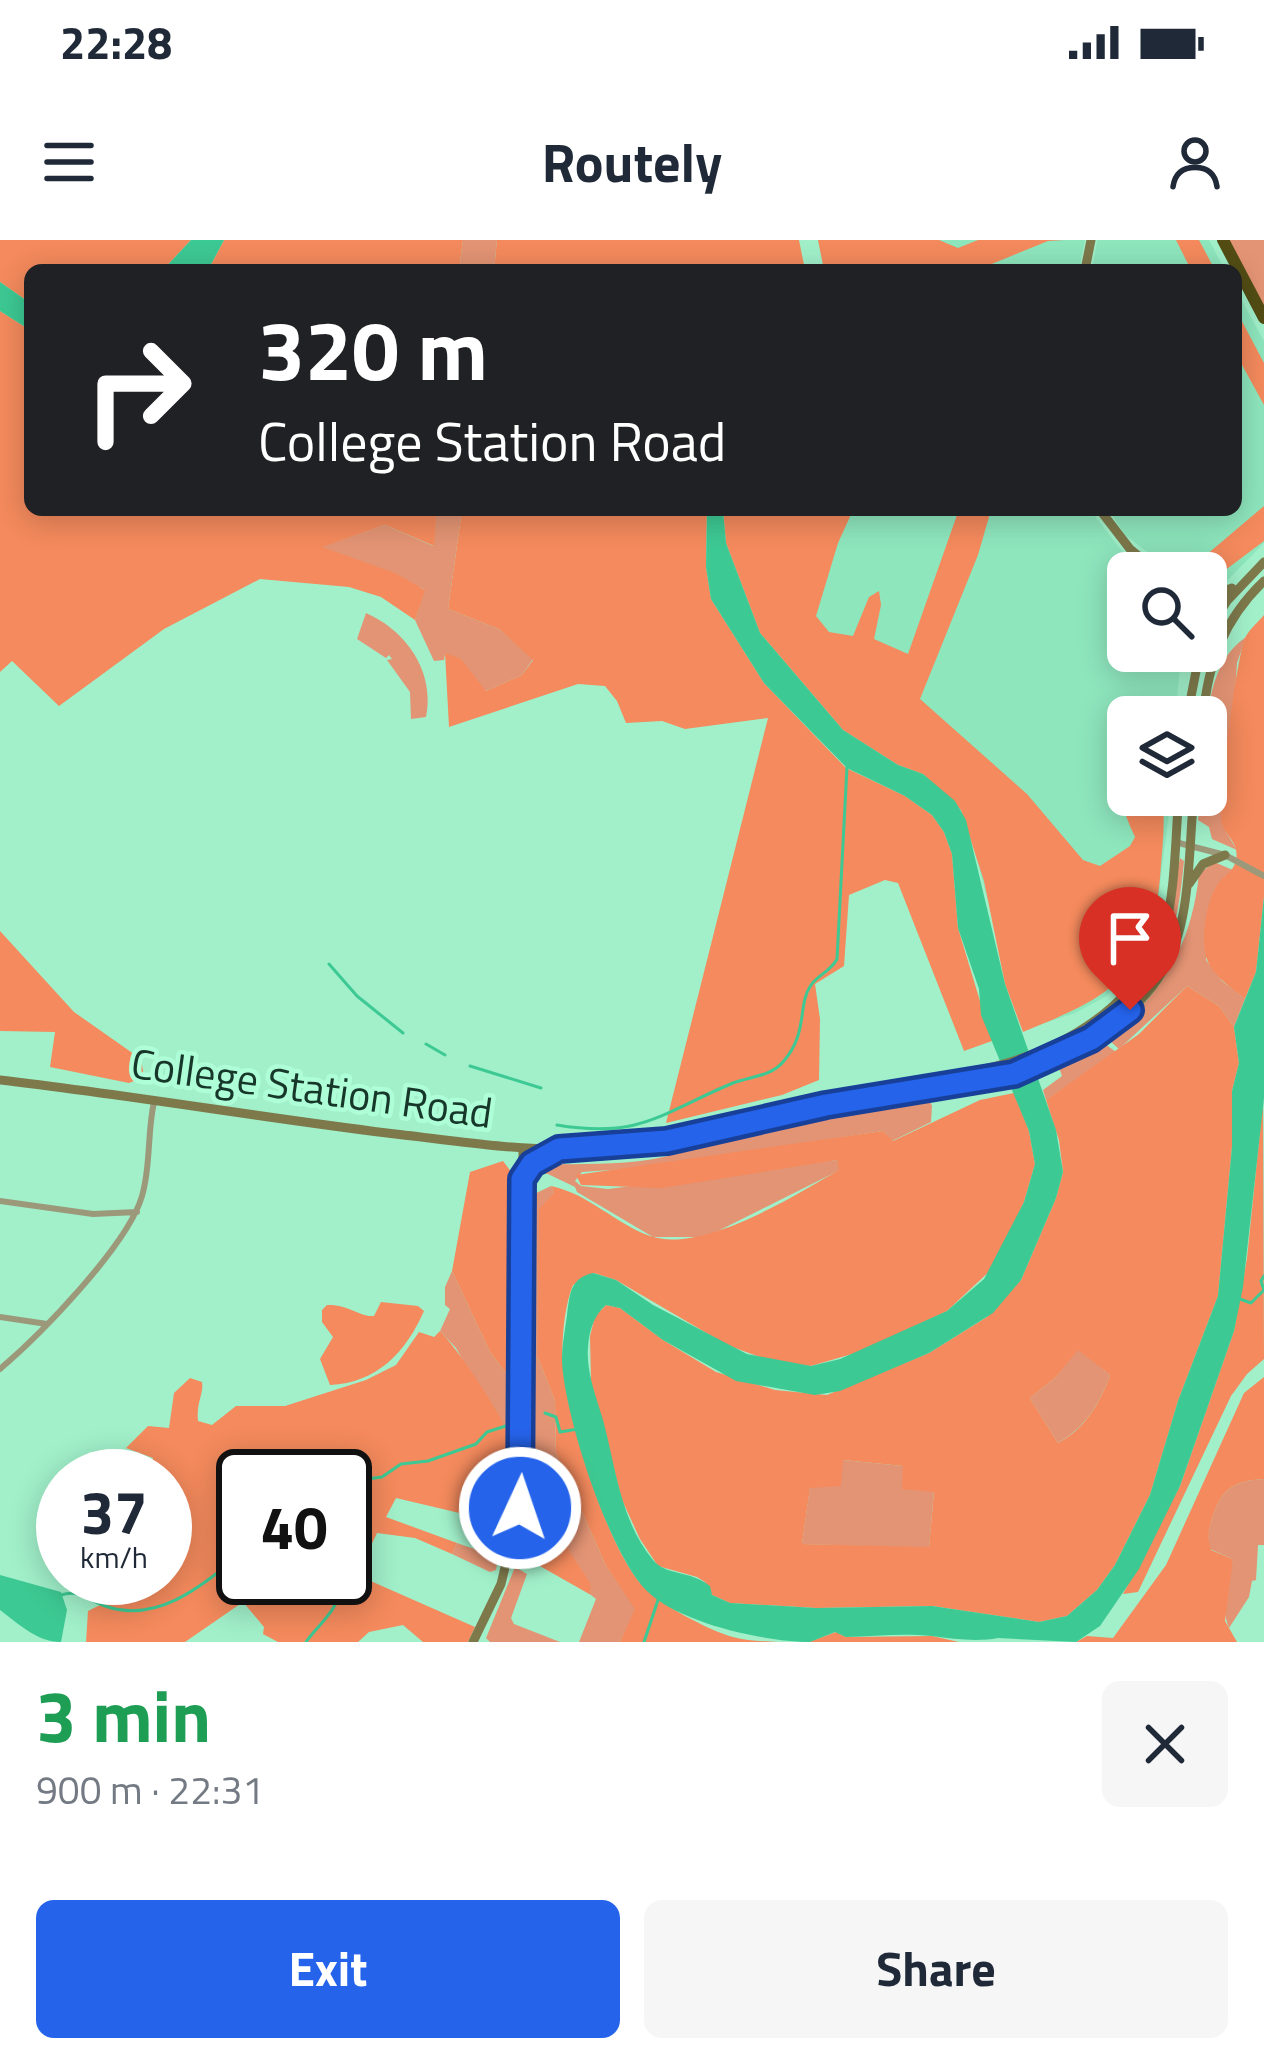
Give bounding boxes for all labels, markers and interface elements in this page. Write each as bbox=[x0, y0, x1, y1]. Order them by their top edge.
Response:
text: 22:28 bbox=[60, 8, 172, 76]
text: Routely bbox=[542, 121, 722, 203]
icon: menu bbox=[36, 129, 102, 195]
icon: person bbox=[1162, 129, 1228, 195]
text: 320 m bbox=[258, 285, 488, 413]
icon: right bbox=[60, 312, 216, 468]
text: College Station Road bbox=[258, 400, 726, 482]
map controls bbox=[1107, 552, 1227, 816]
button: search bbox=[1107, 552, 1227, 672]
button: layers bbox=[1107, 696, 1227, 816]
pin bbox=[1079, 887, 1181, 1010]
icon: arrive bbox=[1097, 905, 1163, 971]
street label: College Station Road bbox=[127, 1030, 497, 1144]
position arrow bbox=[457, 1445, 583, 1571]
speed limit sign: 40 bbox=[216, 1449, 372, 1605]
text: 37 bbox=[80, 1466, 148, 1557]
text: km/h bbox=[80, 1534, 148, 1580]
text: 3 min bbox=[36, 1660, 211, 1770]
button: close bbox=[1102, 1681, 1228, 1807]
text: 900 m · 22:31 bbox=[36, 1760, 264, 1819]
button: Exit bbox=[36, 1900, 620, 2038]
button: Share bbox=[644, 1900, 1228, 2038]

